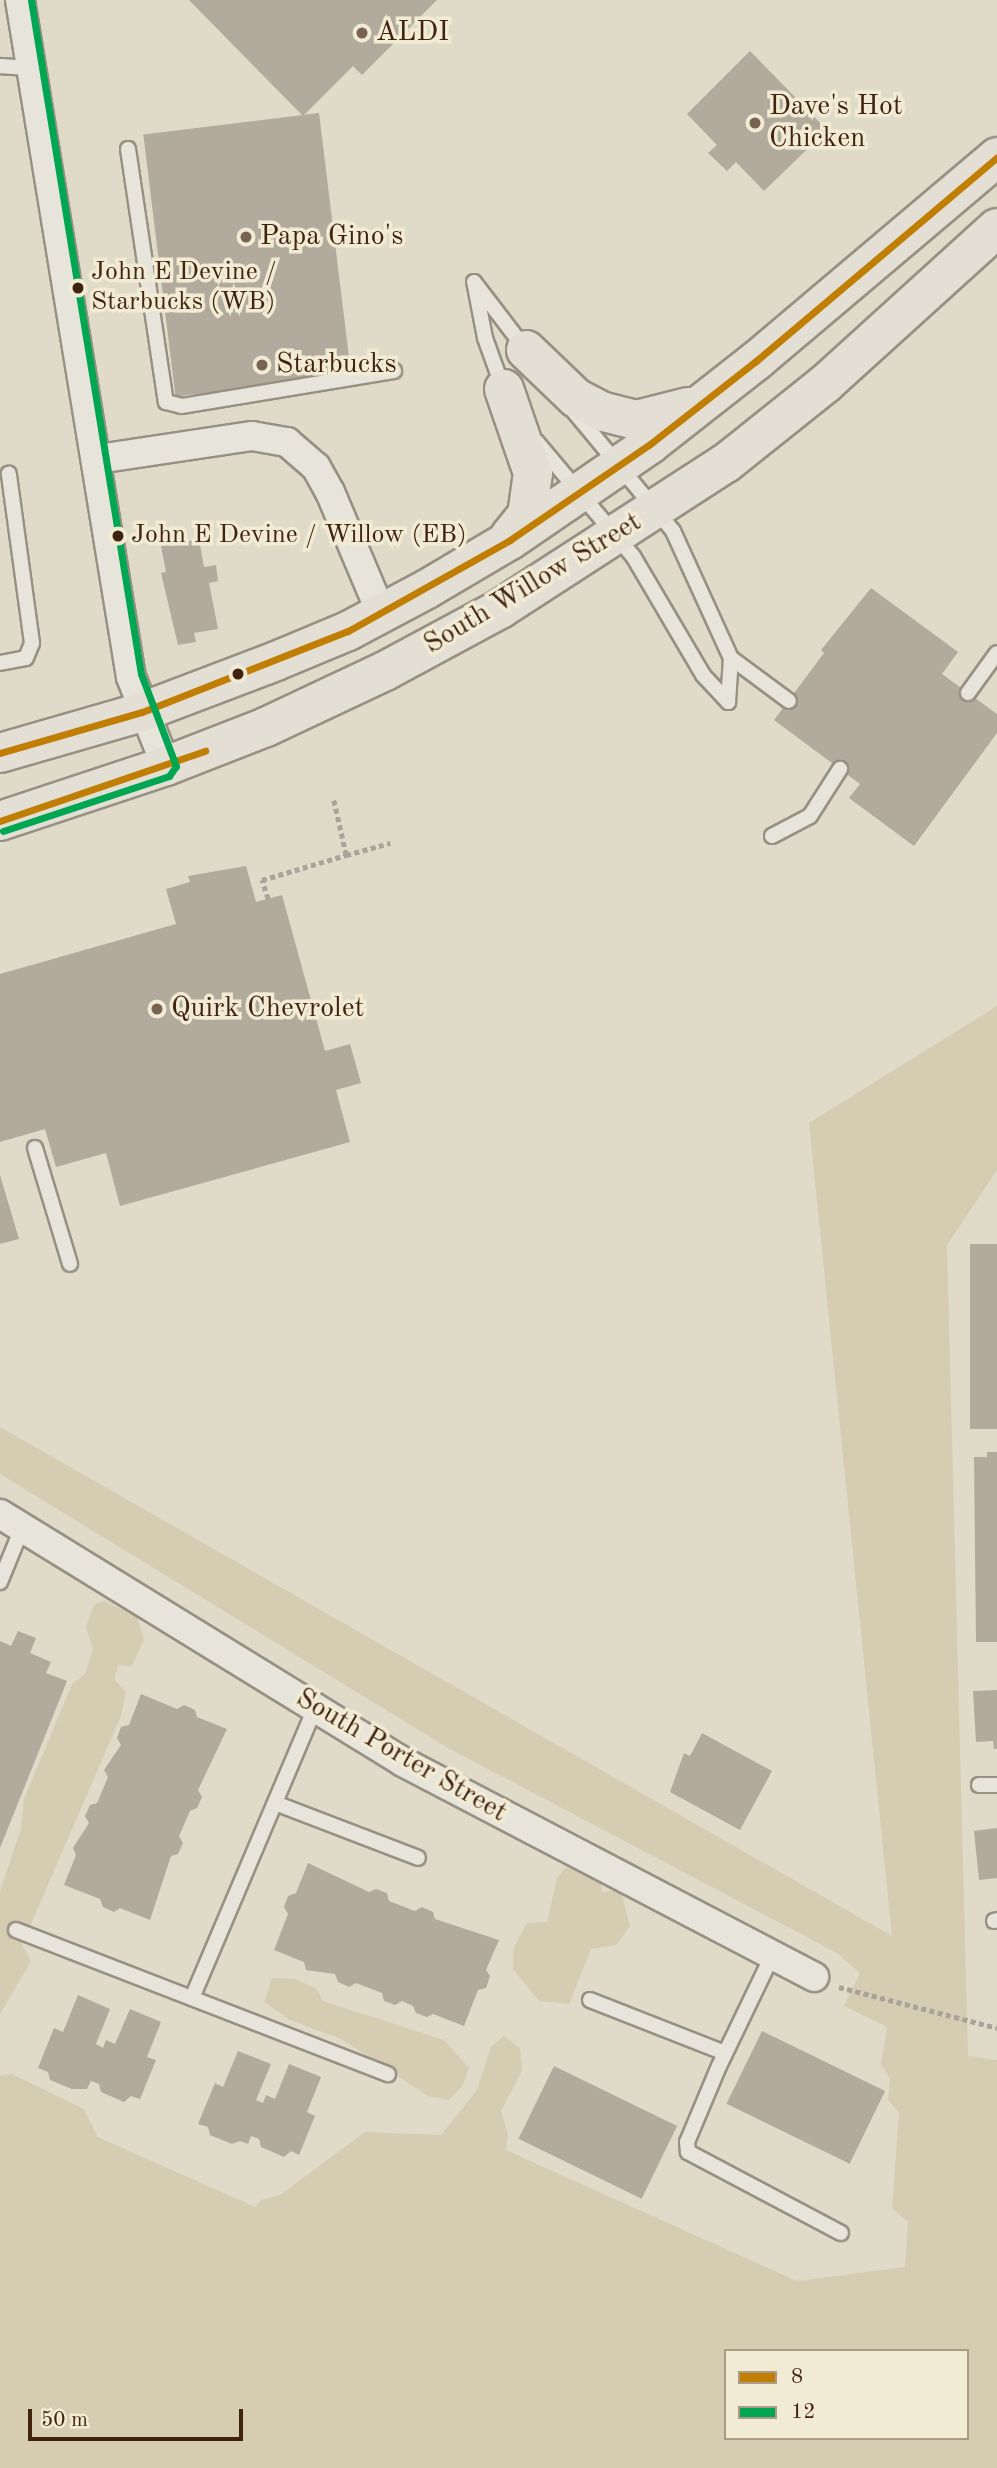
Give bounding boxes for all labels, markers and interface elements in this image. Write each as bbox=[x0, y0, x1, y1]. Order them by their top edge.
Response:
place label: ALDI bbox=[376, 16, 449, 50]
marker: ALDI bbox=[354, 25, 370, 41]
place label: Dave's Hot Chicken bbox=[769, 90, 903, 156]
marker: Dave's Hot Chicken bbox=[747, 115, 763, 131]
place label: Papa Gino's bbox=[260, 220, 403, 254]
marker: Papa Gino's bbox=[238, 229, 254, 245]
place label: John E Devine / Starbucks (WB) bbox=[91, 257, 277, 318]
marker: John E Devine / Starbucks (WB) bbox=[71, 281, 85, 295]
place label: Starbucks bbox=[276, 348, 397, 382]
marker: Starbucks bbox=[254, 357, 270, 373]
street label: South Willow Street bbox=[418, 506, 648, 662]
place label: John E Devine / Willow (EB) bbox=[131, 520, 467, 552]
marker: John E Devine / Willow (EB) bbox=[111, 529, 125, 543]
unlabelled marker bbox=[231, 667, 245, 681]
place label: Quirk Chevrolet bbox=[171, 992, 364, 1026]
marker: Quirk Chevrolet bbox=[149, 1001, 165, 1017]
street label: South Porter Street bbox=[289, 1682, 513, 1830]
legend bbox=[724, 2349, 969, 2440]
text: 8 bbox=[791, 2367, 803, 2388]
scale bar bbox=[32, 2394, 247, 2438]
text: 12 bbox=[791, 2402, 815, 2423]
text: 50 m bbox=[41, 2410, 88, 2431]

